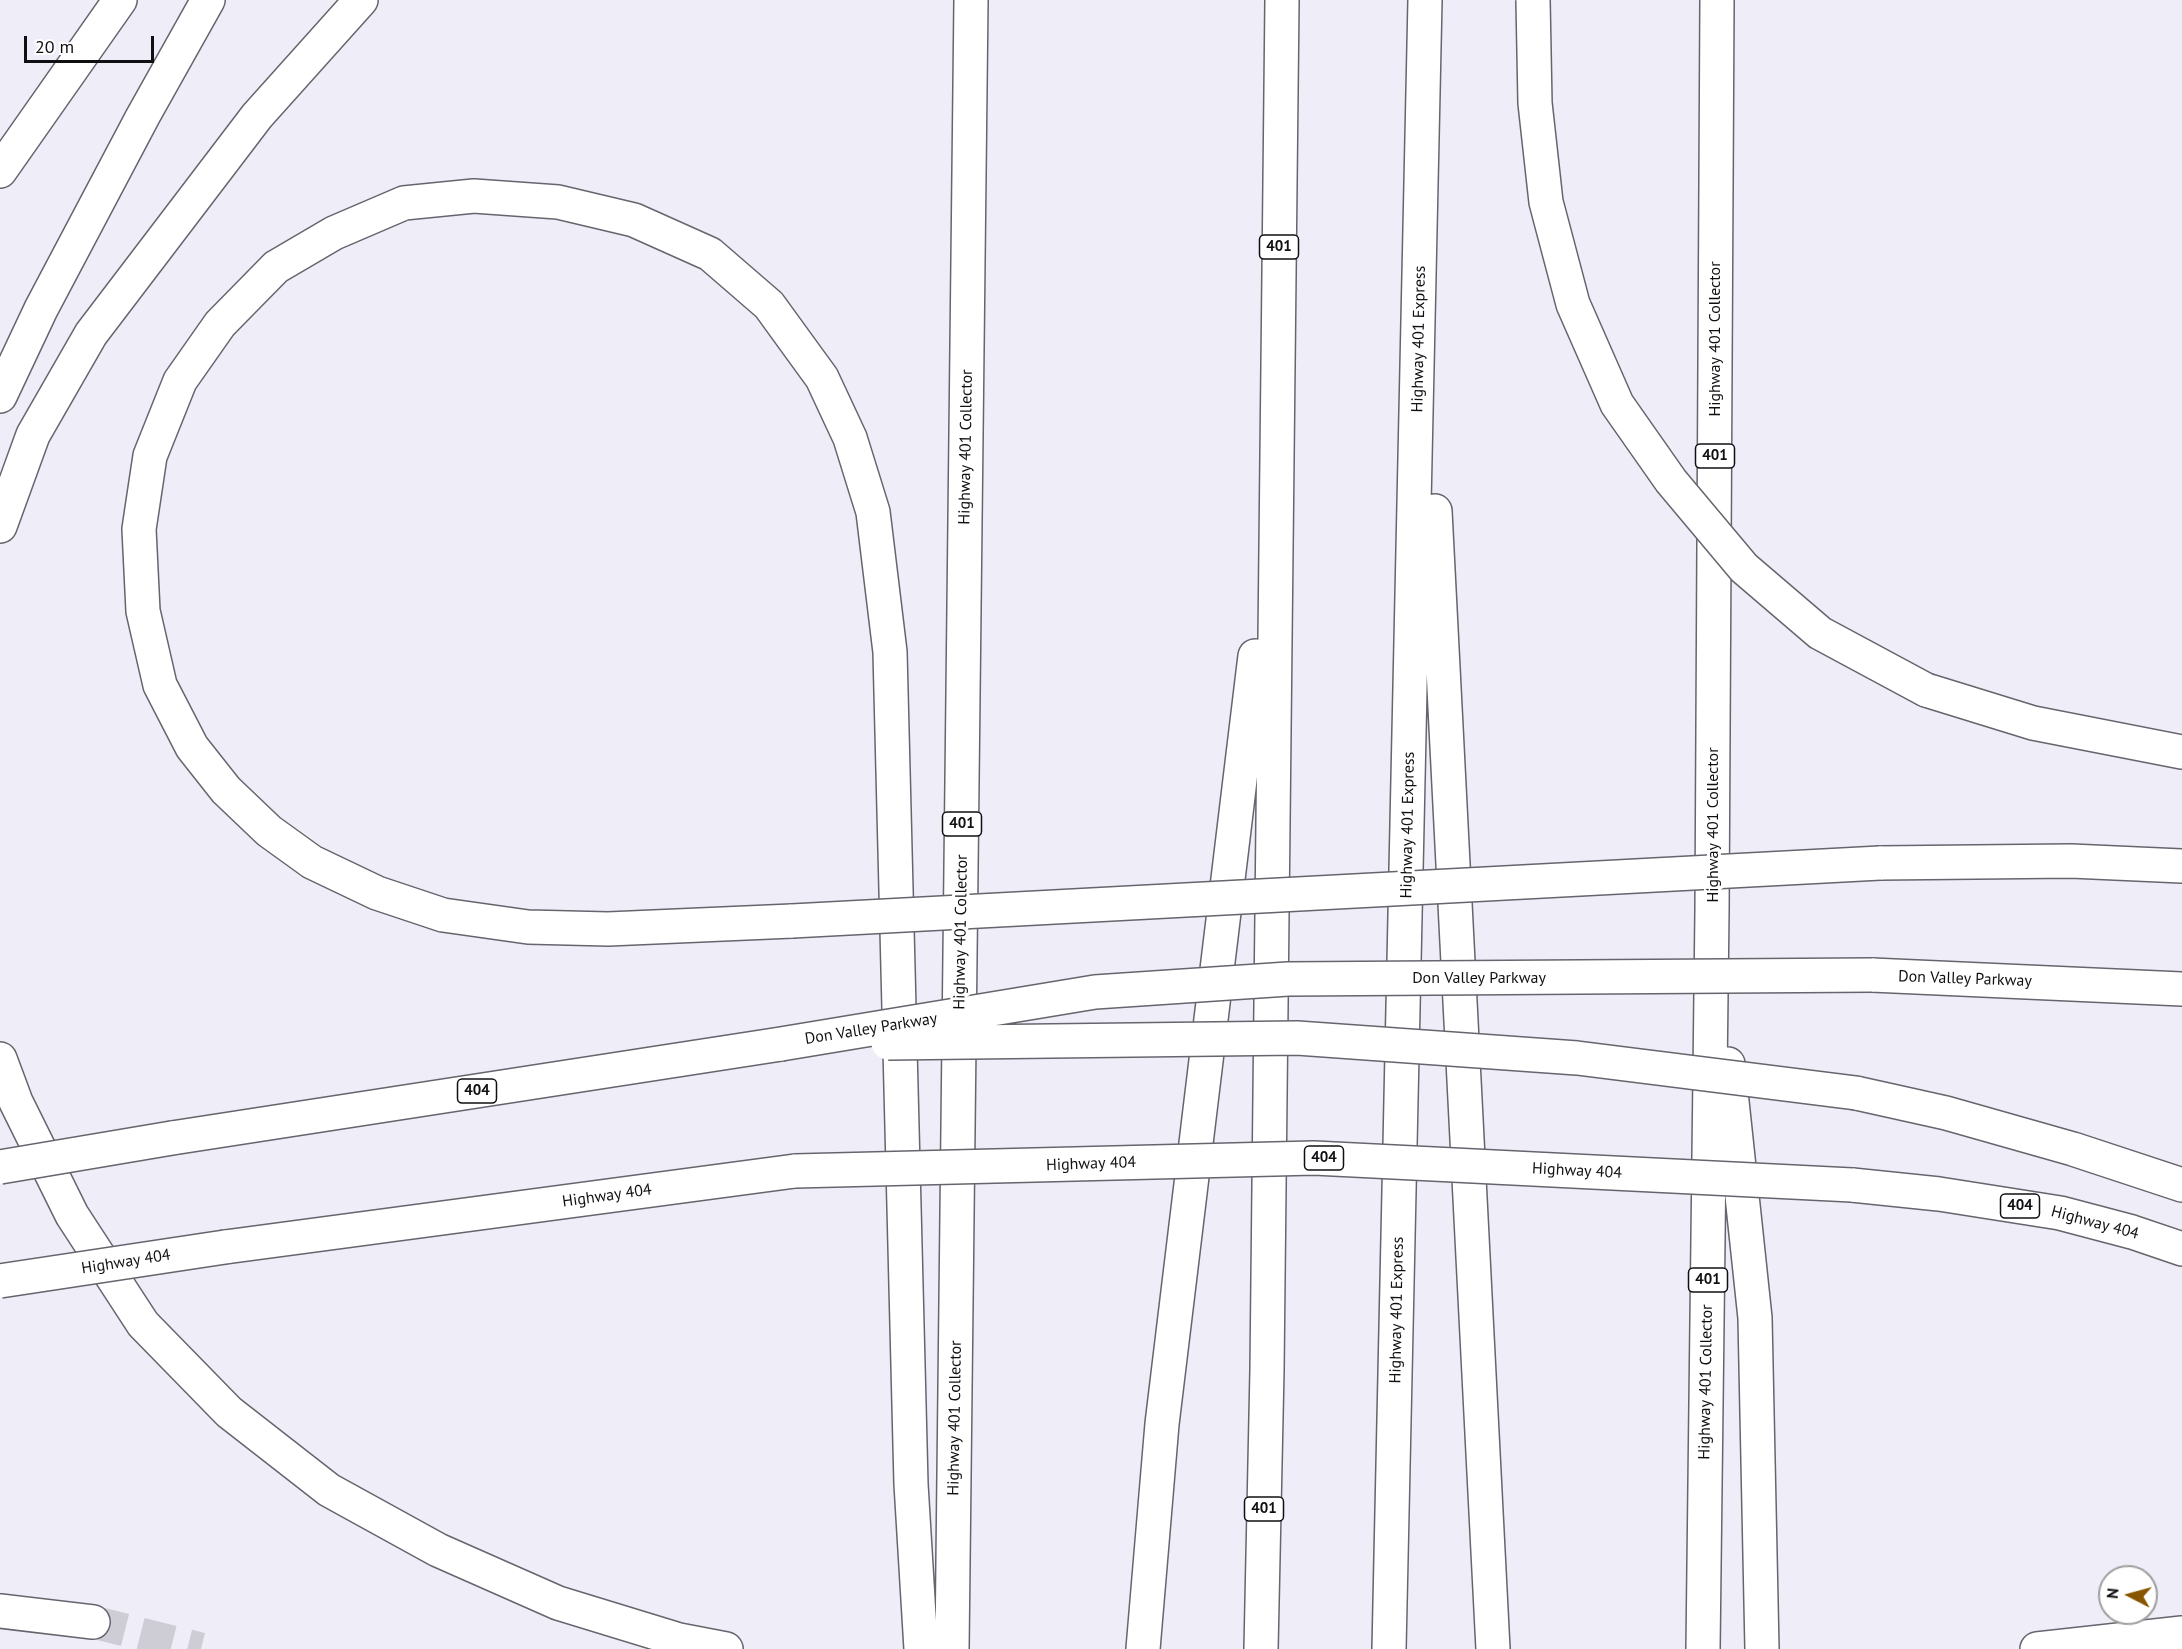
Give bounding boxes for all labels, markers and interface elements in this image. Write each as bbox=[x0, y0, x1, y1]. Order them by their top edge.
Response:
scale bar bbox=[27, 24, 158, 62]
text: 20 m bbox=[35, 35, 74, 58]
road number: 401 bbox=[1260, 235, 1298, 259]
street label: Highway 401 Collector bbox=[1705, 261, 1725, 417]
street label: Highway 401 Express bbox=[1408, 265, 1430, 413]
street label: Highway 401 Collector bbox=[955, 369, 977, 525]
road number: 401 bbox=[1696, 444, 1734, 468]
street label: Highway 401 Collector bbox=[1703, 747, 1723, 903]
street label: Highway 401 Express bbox=[1397, 751, 1419, 899]
road number: 401 bbox=[942, 812, 982, 836]
street label: Highway 401 Collector bbox=[950, 854, 972, 1010]
street label: Don Valley Parkway bbox=[1898, 967, 2032, 991]
street label: Don Valley Parkway bbox=[1412, 968, 1546, 988]
street label: Don Valley Parkway bbox=[803, 1009, 939, 1049]
road number: 404 bbox=[458, 1079, 496, 1103]
road number: 404 bbox=[1304, 1146, 1344, 1170]
street label: Highway 404 bbox=[1046, 1153, 1136, 1175]
street label: Highway 404 bbox=[1532, 1159, 1622, 1183]
street label: Highway 404 bbox=[561, 1180, 653, 1212]
road number: 404 bbox=[2000, 1194, 2040, 1218]
street label: Highway 404 bbox=[2049, 1202, 2141, 1244]
street label: Highway 401 Express bbox=[1386, 1236, 1408, 1384]
street label: Highway 404 bbox=[80, 1245, 172, 1279]
road number: 401 bbox=[1688, 1268, 1728, 1292]
street label: Highway 401 Collector bbox=[1695, 1304, 1717, 1460]
street label: Highway 401 Collector bbox=[944, 1340, 966, 1496]
road number: 401 bbox=[1244, 1497, 1284, 1521]
north arrow bbox=[2098, 1565, 2158, 1625]
text: N bbox=[2102, 1587, 2123, 1600]

